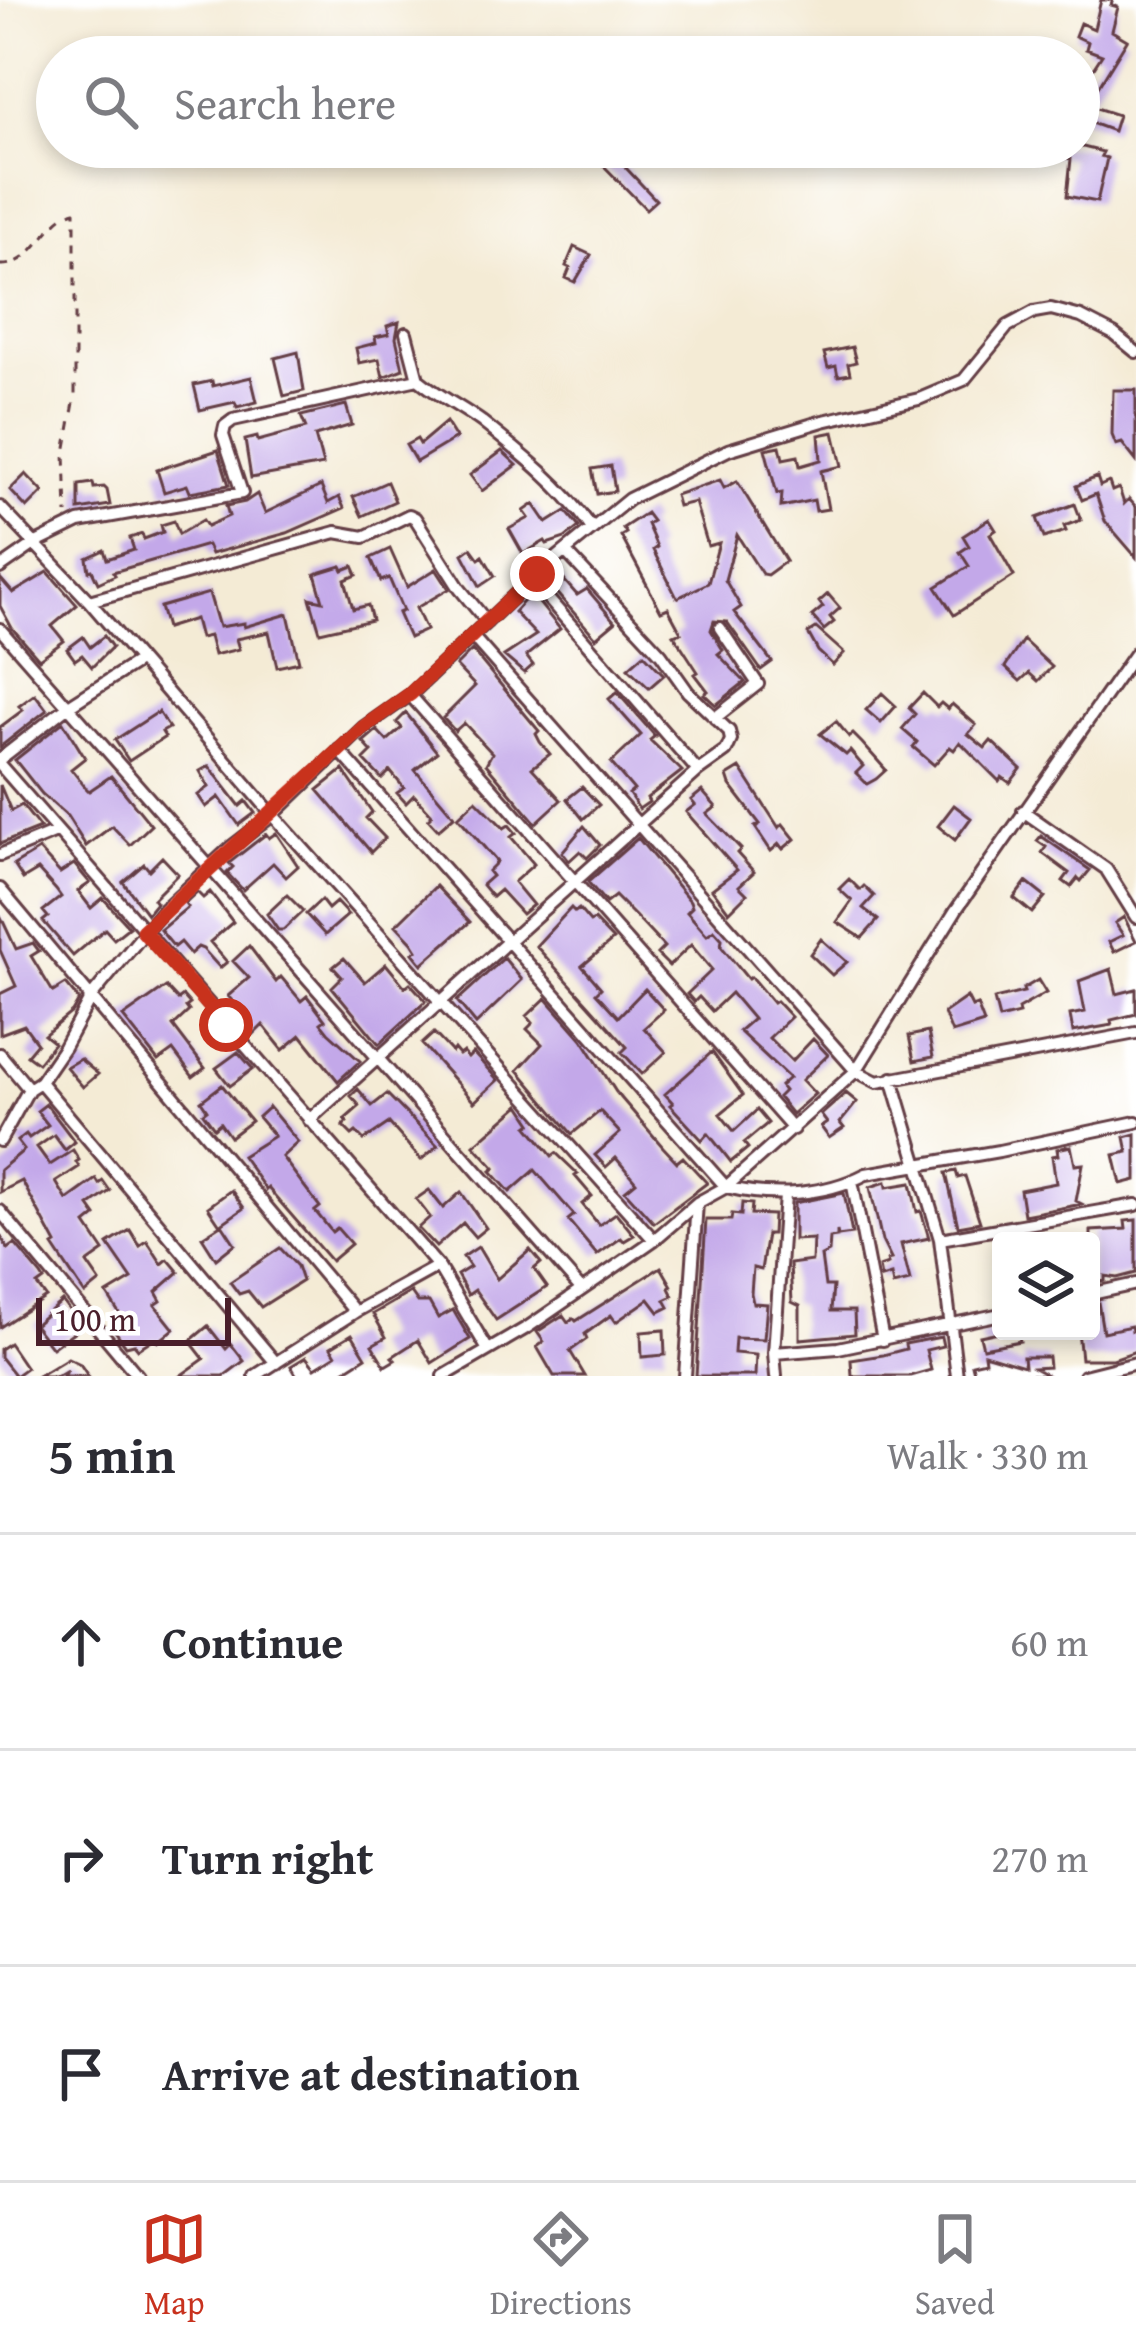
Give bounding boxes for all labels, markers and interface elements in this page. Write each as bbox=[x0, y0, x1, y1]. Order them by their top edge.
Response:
search box bbox=[36, 36, 1100, 168]
icon: search bbox=[78, 69, 144, 135]
text: Search here bbox=[174, 70, 396, 135]
route end bbox=[510, 547, 564, 601]
route start bbox=[199, 998, 253, 1052]
map controls bbox=[992, 1232, 1100, 1340]
button: layers bbox=[992, 1232, 1100, 1340]
scale bar bbox=[36, 1292, 231, 1345]
text: 100 m bbox=[54, 1295, 136, 1343]
text: 5 min bbox=[48, 1417, 175, 1492]
text: Walk · 330 m bbox=[887, 1426, 1088, 1483]
icon: ahead bbox=[48, 1609, 114, 1675]
text: Continue bbox=[162, 1609, 343, 1674]
text: 60 m bbox=[1010, 1613, 1088, 1670]
icon: right bbox=[48, 1825, 114, 1891]
text: Turn right bbox=[162, 1825, 374, 1890]
text: 270 m bbox=[991, 1829, 1088, 1886]
icon: arrive bbox=[48, 2041, 114, 2107]
text: Arrive at destination bbox=[162, 2041, 580, 2106]
tab: Map bbox=[141, 2206, 207, 2326]
tab: Directions bbox=[490, 2206, 632, 2326]
tab: Saved bbox=[915, 2206, 995, 2326]

